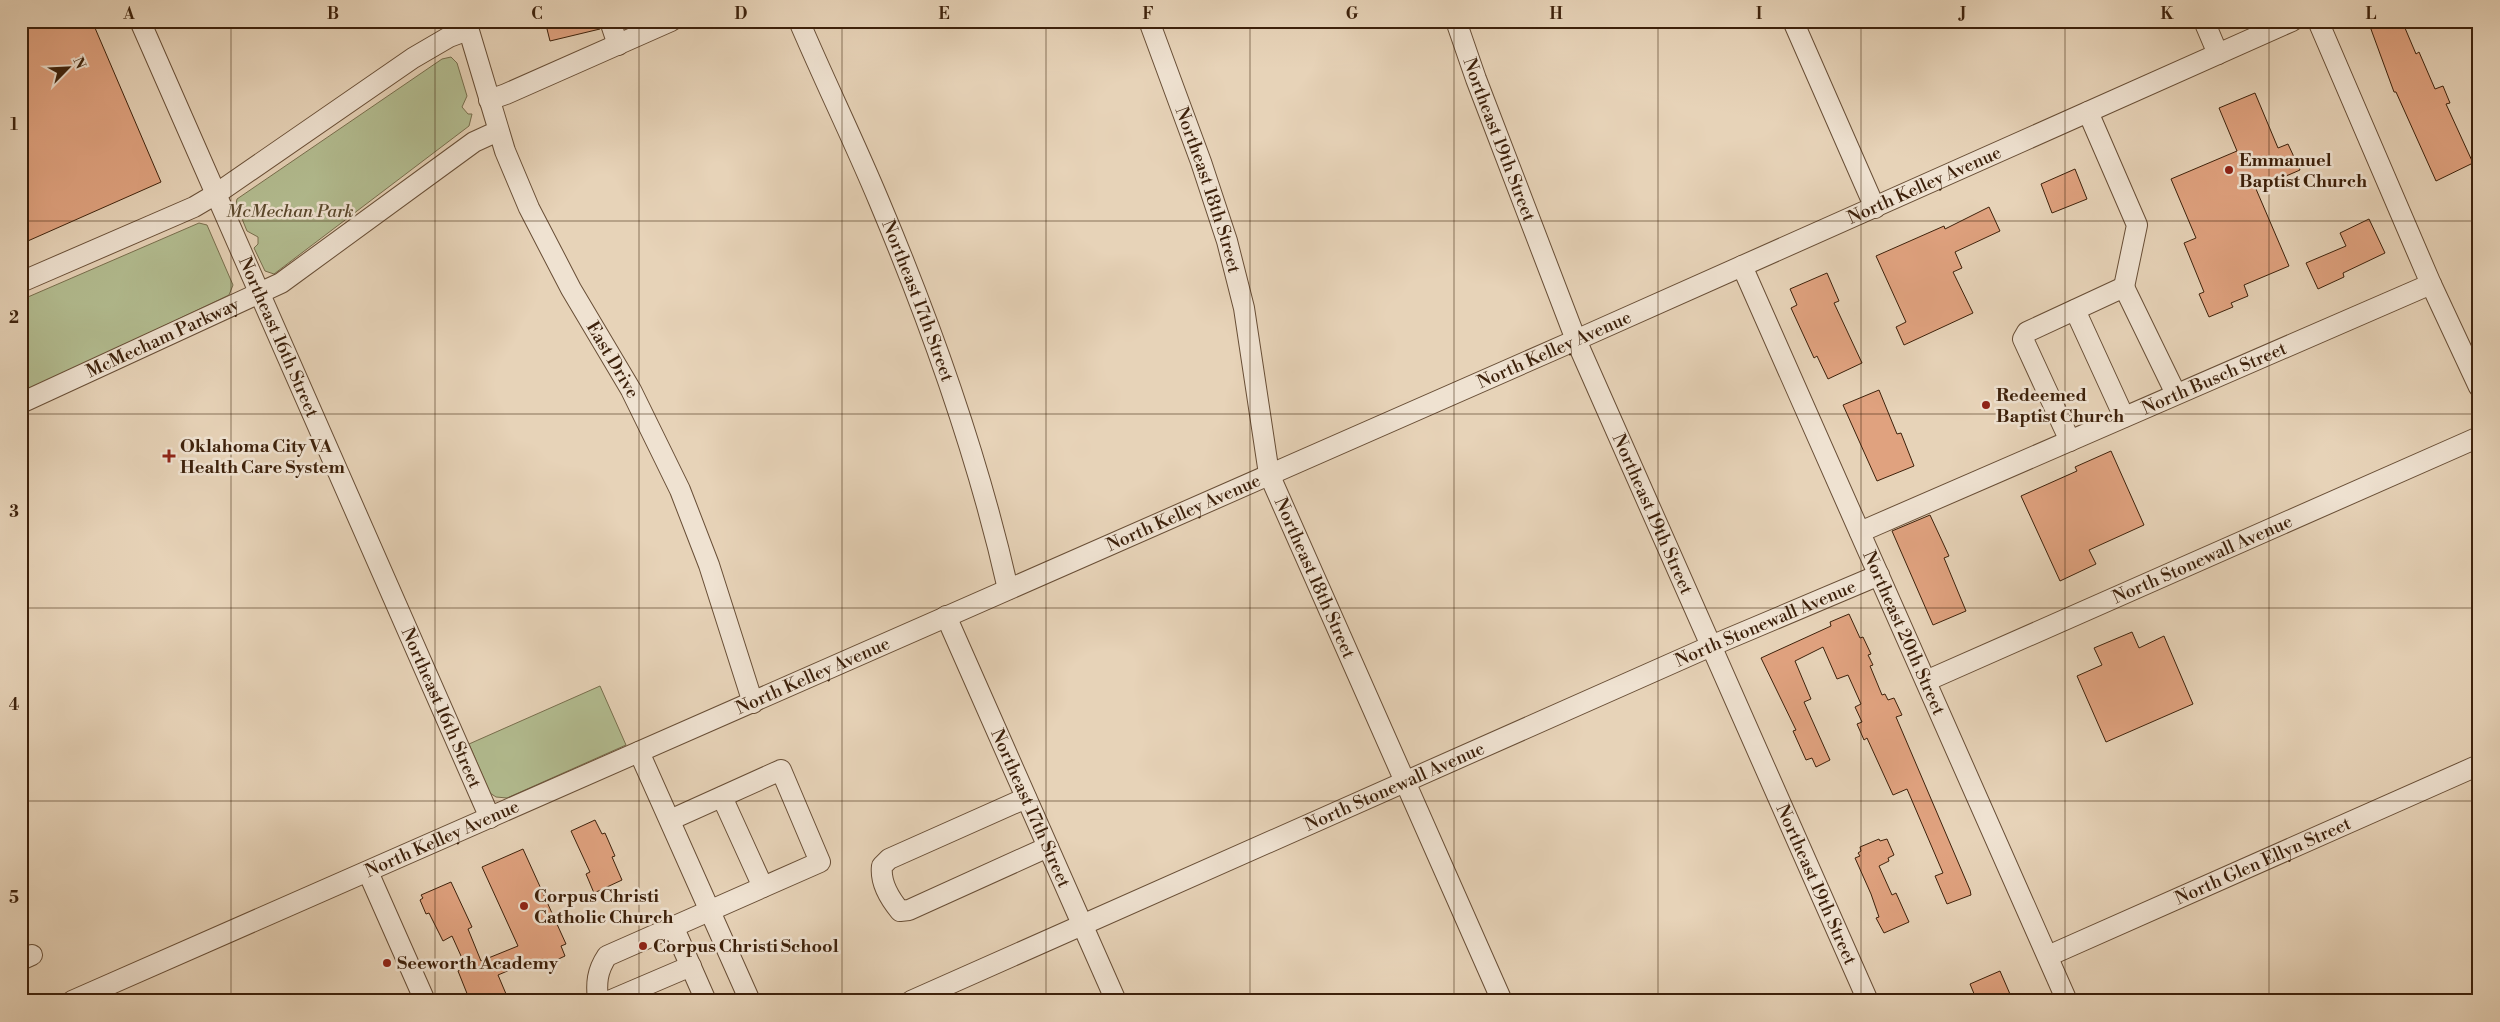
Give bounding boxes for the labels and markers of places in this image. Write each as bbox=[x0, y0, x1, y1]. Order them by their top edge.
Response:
place label: Emmanuel Baptist Church bbox=[2239, 149, 2367, 193]
marker: Emmanuel Baptist Church bbox=[2223, 164, 2235, 176]
place label: Redeemed Baptist Church bbox=[1996, 384, 2124, 428]
marker: Redeemed Baptist Church bbox=[1980, 399, 1992, 411]
place label: Oklahoma City VA Health Care System bbox=[180, 435, 346, 479]
marker: Oklahoma City VA Health Care System bbox=[162, 449, 176, 463]
place label: Corpus Christi Catholic Church bbox=[534, 885, 673, 929]
marker: Corpus Christi Catholic Church bbox=[518, 900, 530, 912]
place label: Corpus Christi School bbox=[653, 935, 839, 958]
marker: Corpus Christi School bbox=[637, 940, 649, 952]
place label: Seeworth Academy bbox=[397, 952, 559, 975]
marker: Seeworth Academy bbox=[381, 957, 393, 969]

